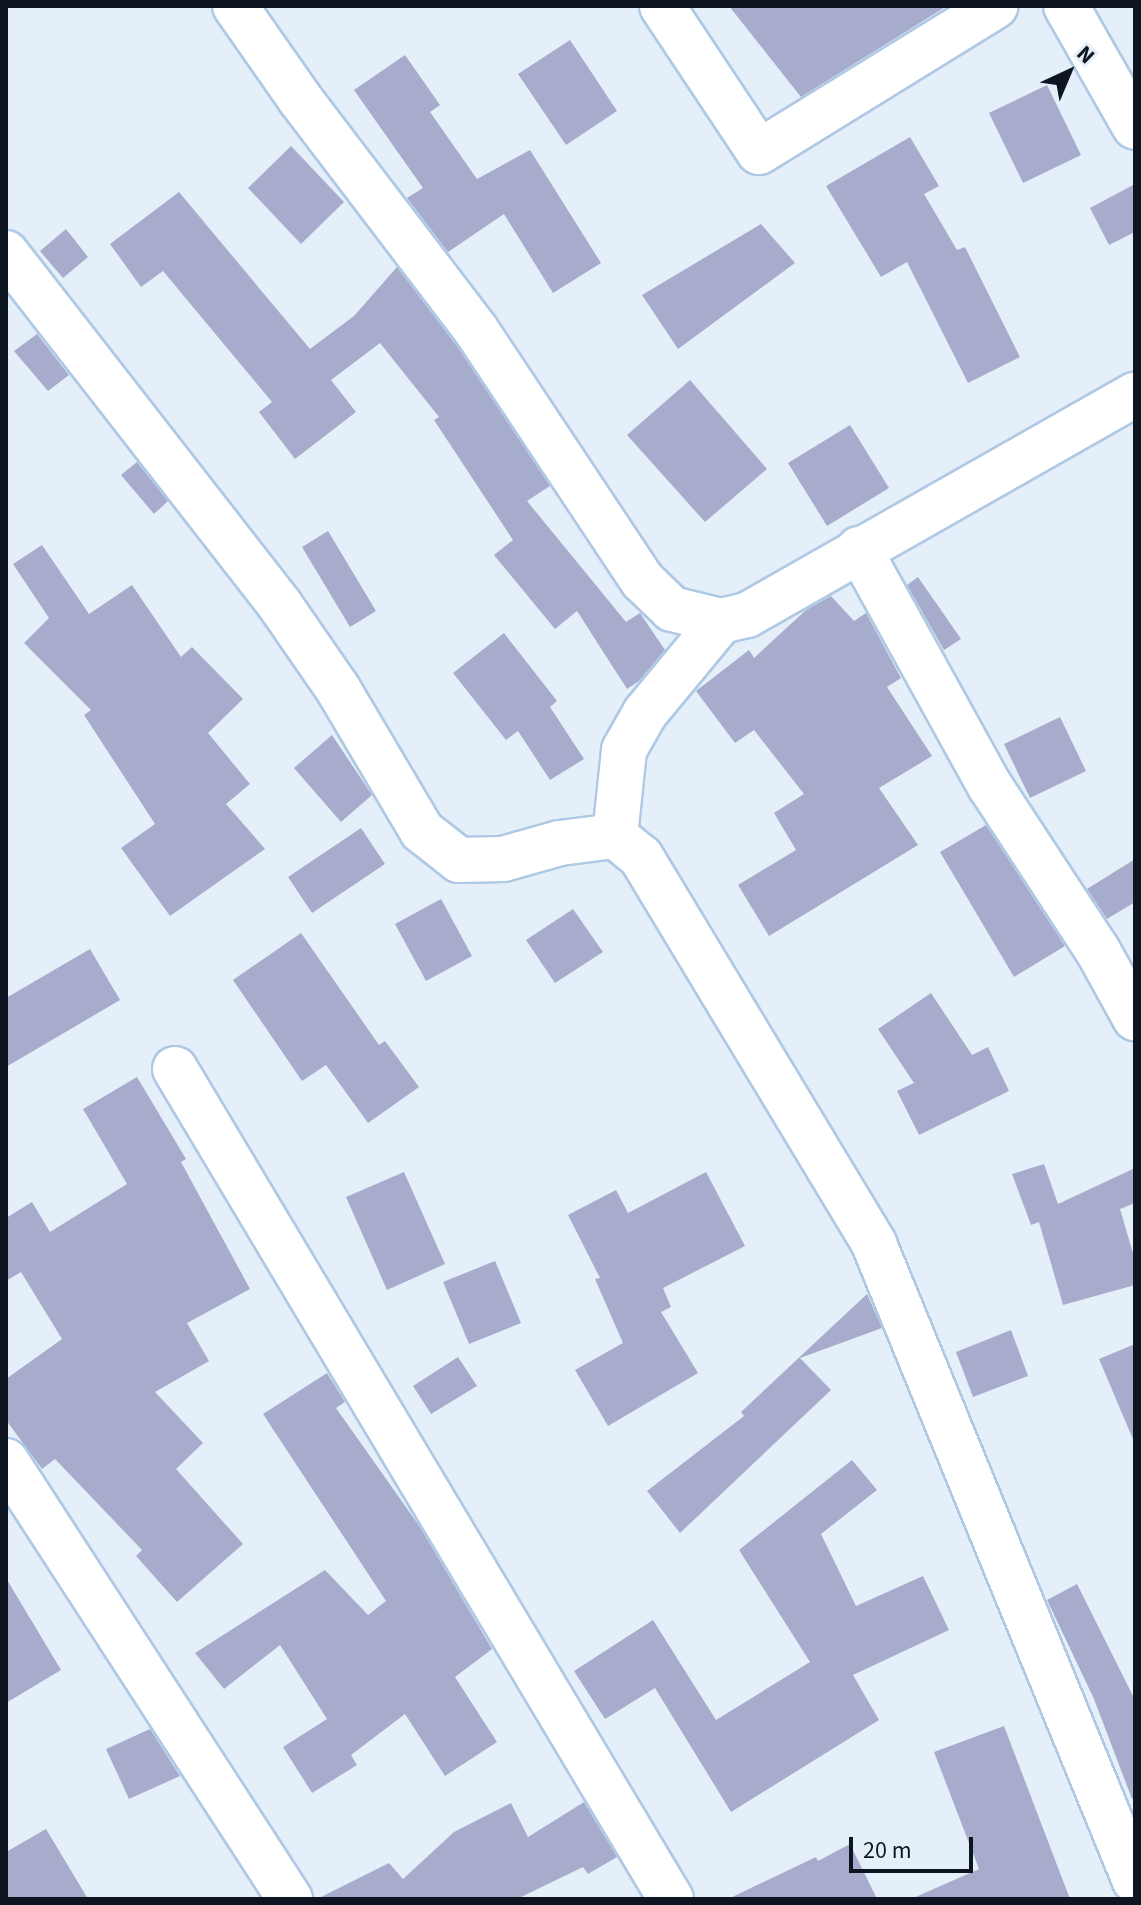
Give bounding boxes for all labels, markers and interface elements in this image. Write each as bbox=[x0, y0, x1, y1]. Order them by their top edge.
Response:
north arrow bbox=[1029, 32, 1109, 112]
text: N bbox=[1069, 38, 1102, 71]
scale bar bbox=[853, 1821, 977, 1871]
text: 20 m bbox=[863, 1833, 912, 1868]

